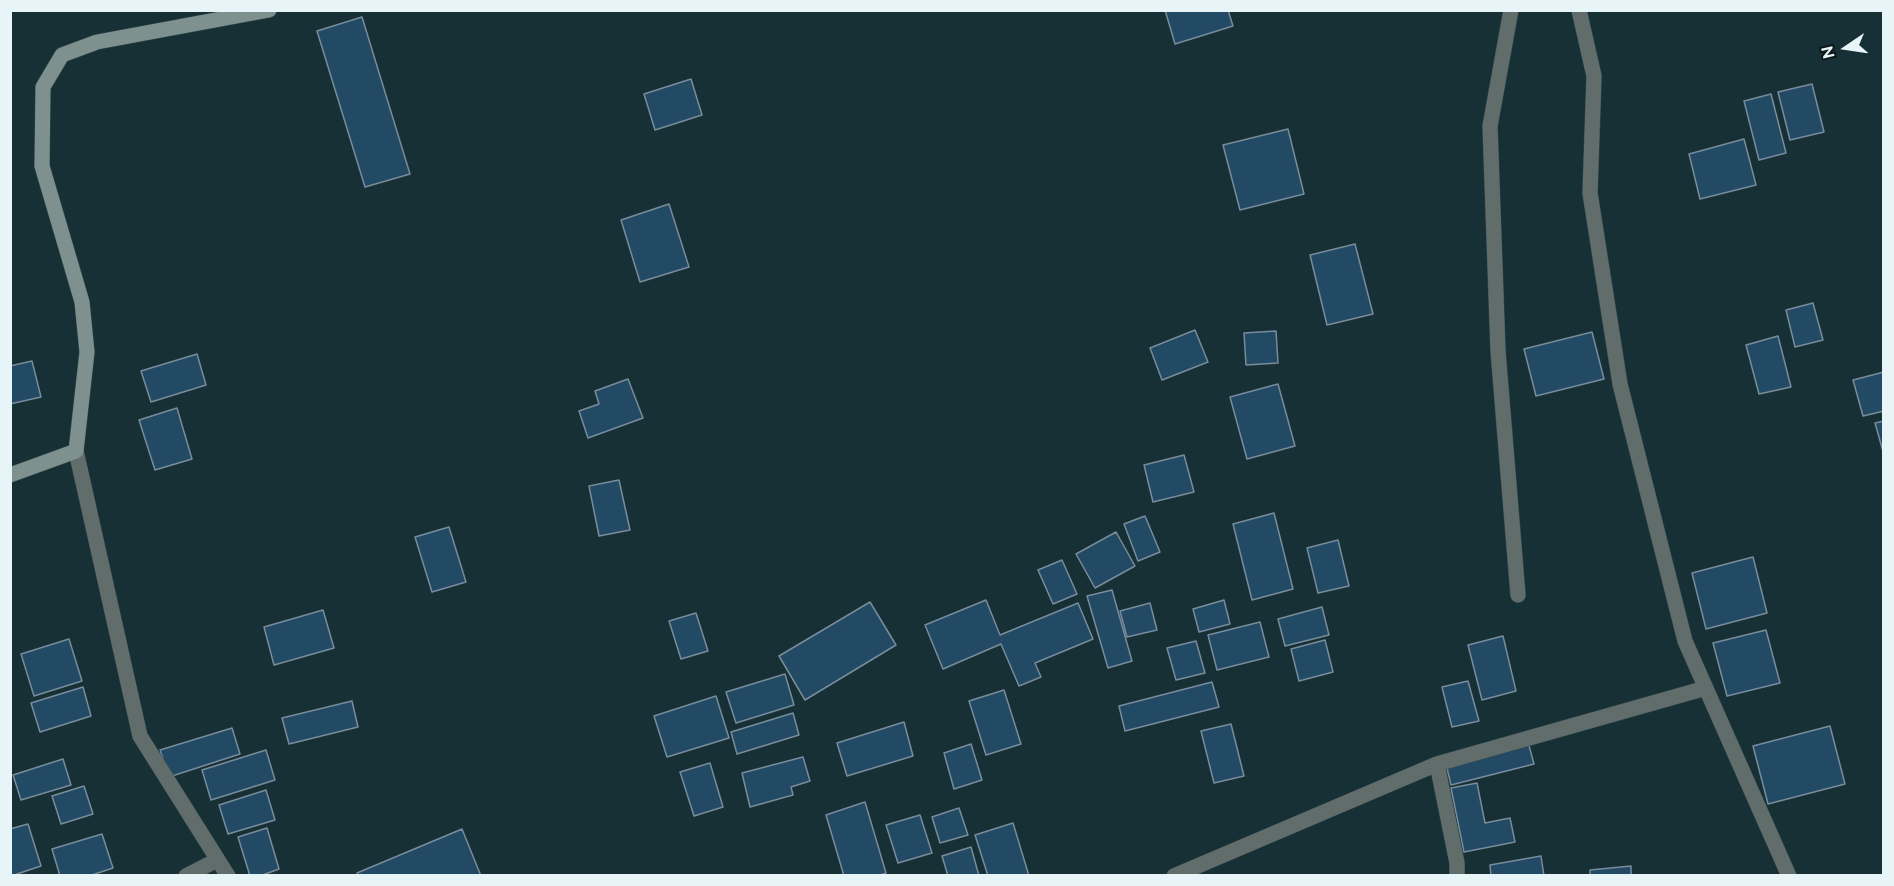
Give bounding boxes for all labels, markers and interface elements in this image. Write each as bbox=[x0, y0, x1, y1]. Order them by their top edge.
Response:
north arrow bbox=[1816, 18, 1876, 78]
text: N bbox=[1817, 44, 1839, 60]

